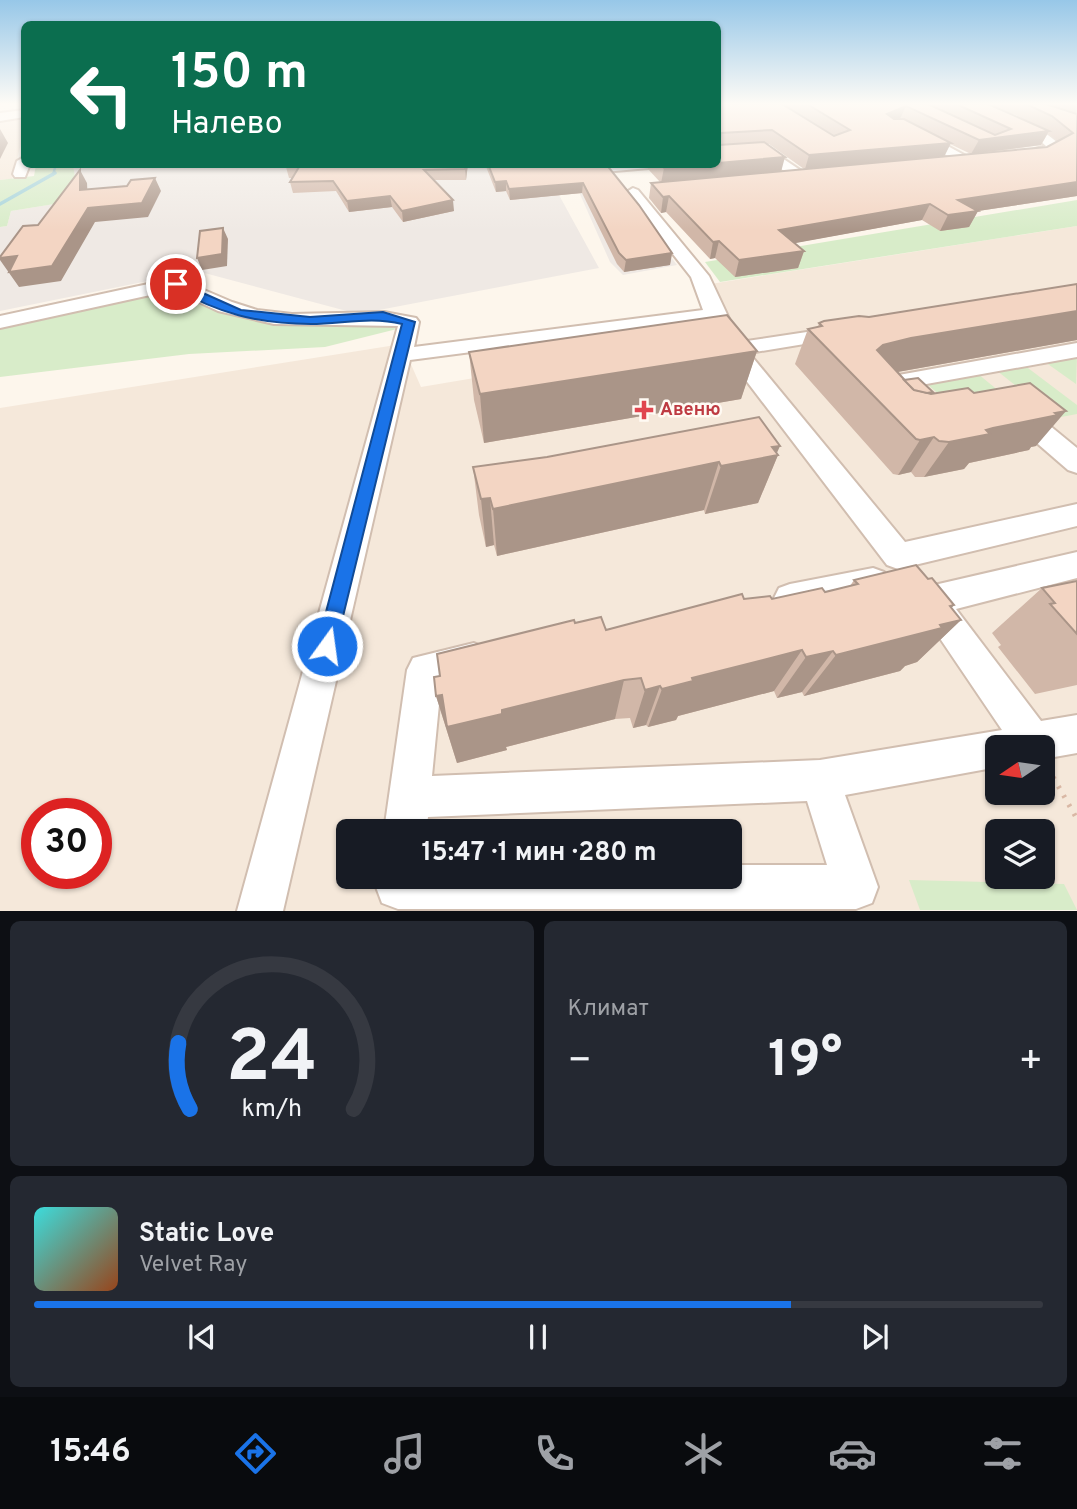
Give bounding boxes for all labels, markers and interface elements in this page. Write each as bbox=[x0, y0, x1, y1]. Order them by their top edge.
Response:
text: 150 m bbox=[171, 44, 308, 106]
icon: left bbox=[56, 49, 147, 140]
text: Налево bbox=[171, 105, 283, 145]
pin bbox=[146, 254, 206, 314]
icon: arrive bbox=[157, 265, 195, 303]
place label: Авеню bbox=[660, 399, 720, 422]
marker: Авеню bbox=[634, 400, 654, 420]
position arrow bbox=[290, 609, 364, 683]
north arrow bbox=[985, 735, 1055, 805]
map controls bbox=[985, 735, 1055, 889]
speed limit sign: 30 bbox=[21, 798, 112, 889]
button: layers bbox=[985, 819, 1055, 889]
text: 15:47 · 1 мин · 280 m bbox=[421, 837, 657, 870]
text: Климат bbox=[568, 995, 649, 1024]
text: 24 bbox=[226, 1016, 317, 1108]
text: 19° bbox=[768, 1029, 842, 1095]
text: − bbox=[568, 1038, 592, 1087]
text: + bbox=[1018, 1038, 1043, 1087]
text: km/h bbox=[241, 1094, 302, 1126]
text: Static Love bbox=[139, 1218, 274, 1251]
text: Velvet Ray bbox=[139, 1251, 247, 1280]
icon: previous bbox=[183, 1318, 221, 1356]
icon: pause bbox=[519, 1318, 557, 1356]
icon: next bbox=[856, 1318, 894, 1356]
icon: directions bbox=[231, 1429, 280, 1478]
icon: music bbox=[380, 1429, 429, 1478]
icon: phone bbox=[530, 1429, 579, 1478]
icon: climate bbox=[679, 1429, 728, 1478]
icon: car bbox=[828, 1429, 877, 1478]
icon: filters bbox=[978, 1429, 1027, 1478]
text: 15:46 bbox=[50, 1433, 131, 1473]

